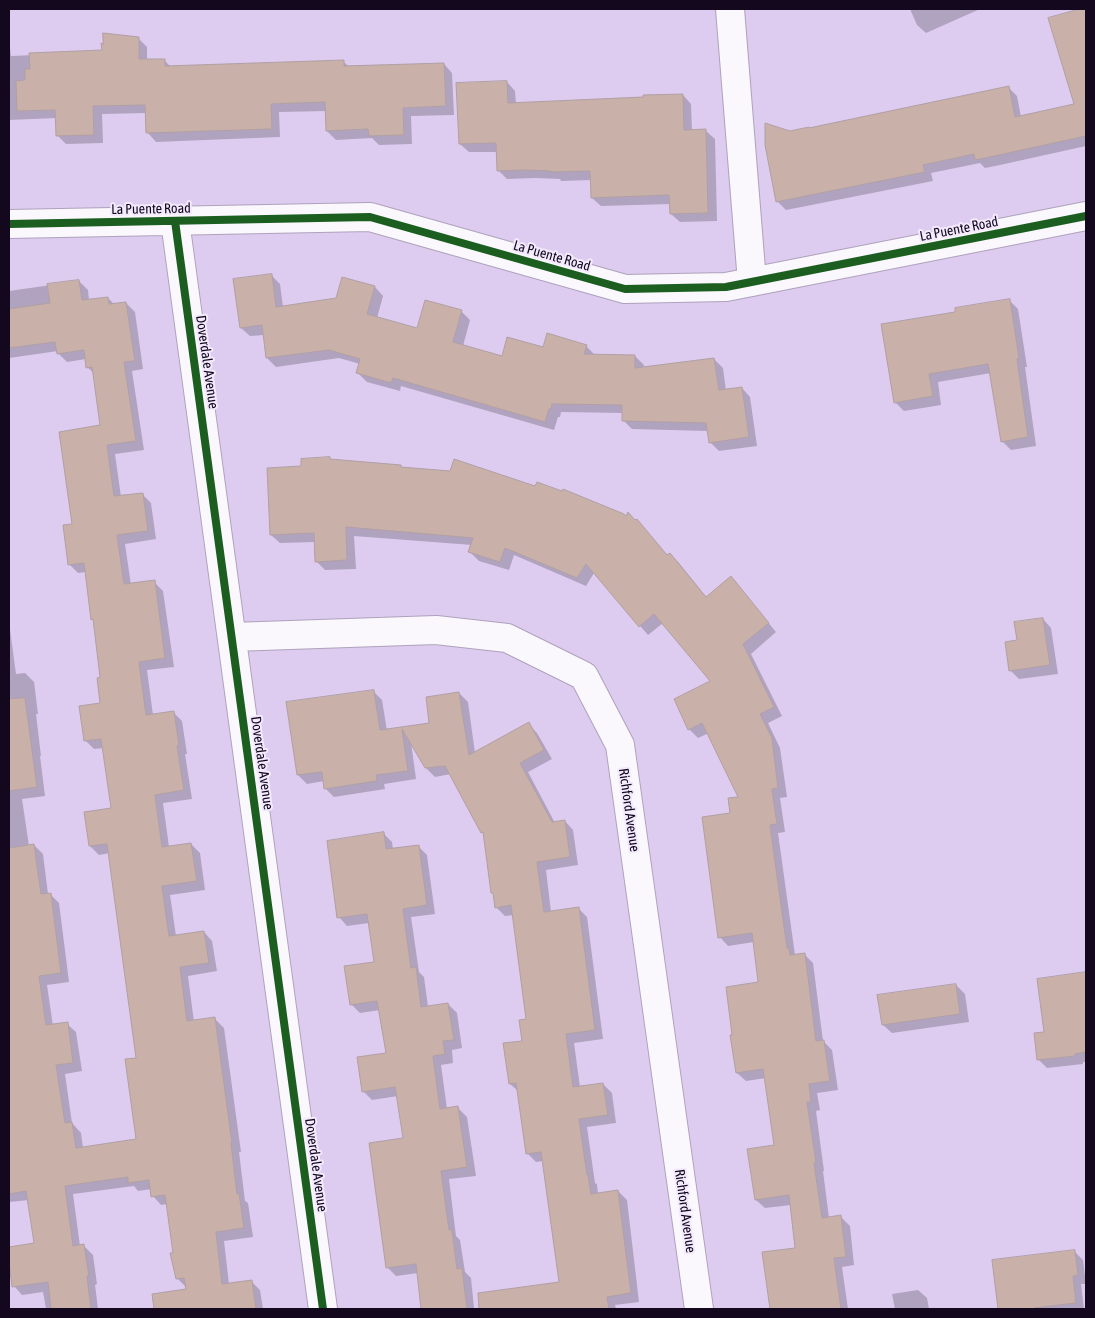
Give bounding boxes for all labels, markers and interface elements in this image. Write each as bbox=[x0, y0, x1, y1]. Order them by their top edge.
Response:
street label: La Puente Road bbox=[111, 200, 191, 218]
street label: La Puente Road bbox=[918, 213, 1000, 245]
street label: La Puente Road bbox=[511, 237, 593, 275]
street label: Doverdale Avenue bbox=[192, 314, 222, 410]
street label: Doverdale Avenue bbox=[247, 715, 277, 811]
street label: Richford Avenue bbox=[615, 767, 643, 853]
street label: Doverdale Avenue bbox=[301, 1117, 331, 1213]
street label: Richford Avenue bbox=[671, 1168, 699, 1254]

